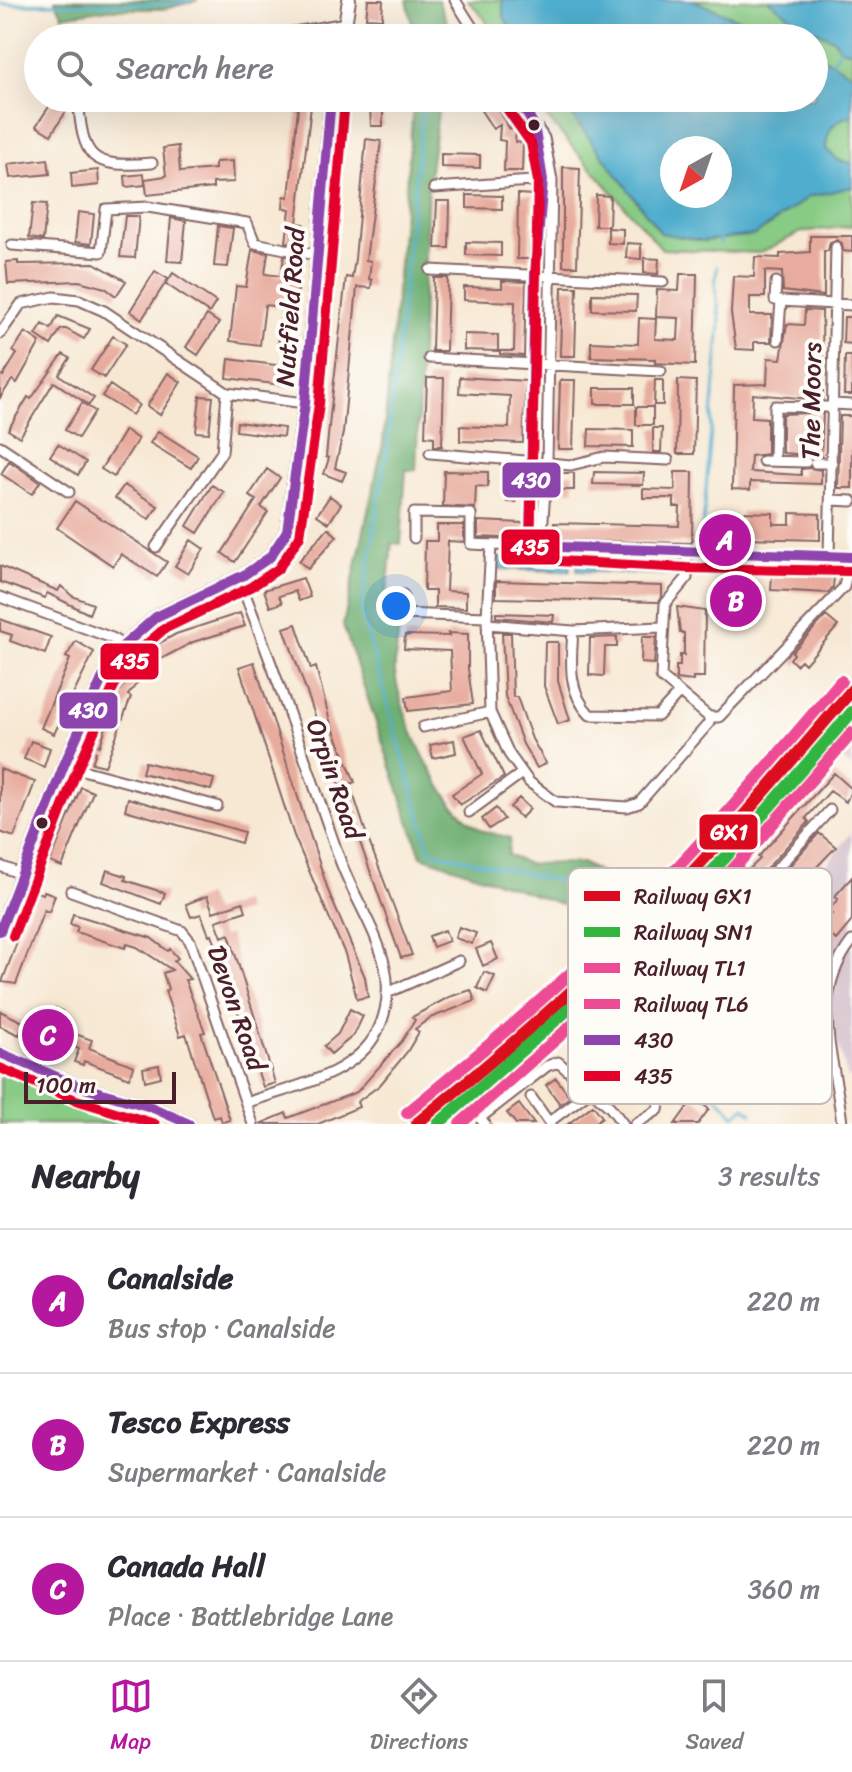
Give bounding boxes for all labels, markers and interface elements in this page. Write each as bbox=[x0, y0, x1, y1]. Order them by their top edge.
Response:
search box bbox=[24, 24, 828, 112]
text: Search here bbox=[116, 41, 274, 95]
icon: search bbox=[52, 46, 96, 90]
unlabelled marker bbox=[526, 117, 542, 133]
north arrow bbox=[660, 136, 732, 208]
street label: Nutfield Road bbox=[262, 224, 319, 388]
street label: The Moors bbox=[787, 341, 835, 460]
line badge: 430 bbox=[501, 461, 562, 499]
text: 430 bbox=[510, 461, 551, 500]
pin: A bbox=[699, 510, 751, 570]
line badge: 435 bbox=[500, 528, 561, 566]
text: 435 bbox=[509, 528, 550, 567]
pin: B bbox=[710, 571, 762, 631]
your location bbox=[376, 586, 416, 626]
line badge: 435 bbox=[99, 642, 160, 681]
text: 435 bbox=[109, 642, 150, 681]
line badge: 430 bbox=[58, 691, 119, 730]
text: 430 bbox=[67, 691, 108, 730]
street label: Orpin Road bbox=[293, 712, 378, 848]
line badge: GX1 bbox=[698, 813, 759, 851]
text: GX1 bbox=[709, 813, 748, 852]
unlabelled marker bbox=[34, 815, 50, 831]
legend bbox=[568, 868, 832, 1104]
text: Railway GX1 bbox=[634, 877, 752, 916]
text: Railway SN1 bbox=[634, 913, 753, 952]
street label: Devon Road bbox=[194, 939, 281, 1079]
text: Railway TL1 bbox=[634, 949, 746, 988]
text: Railway TL6 bbox=[634, 985, 749, 1024]
pin: C bbox=[22, 1005, 74, 1065]
text: 430 bbox=[634, 1021, 674, 1060]
text: 435 bbox=[634, 1057, 673, 1096]
text: 100 m bbox=[36, 1066, 96, 1105]
scale bar bbox=[24, 1068, 176, 1104]
text: Nearby bbox=[32, 1146, 140, 1206]
text: 3 results bbox=[718, 1153, 820, 1199]
text: Canalside bbox=[108, 1251, 233, 1305]
text: A bbox=[49, 1278, 67, 1324]
text: 220 m bbox=[747, 1278, 820, 1324]
text: Bus stop · Canalside bbox=[108, 1305, 336, 1351]
text: Tesco Express bbox=[108, 1395, 290, 1449]
text: B bbox=[50, 1422, 66, 1468]
text: 220 m bbox=[747, 1422, 820, 1468]
text: Supermarket · Canalside bbox=[108, 1449, 387, 1495]
text: Canada Hall bbox=[108, 1539, 265, 1593]
text: C bbox=[50, 1566, 66, 1612]
text: 360 m bbox=[748, 1566, 820, 1612]
text: Place · Battlebridge Lane bbox=[108, 1593, 393, 1639]
tab: Map bbox=[109, 1674, 153, 1761]
tab: Directions bbox=[370, 1674, 468, 1761]
tab: Saved bbox=[685, 1674, 743, 1761]

